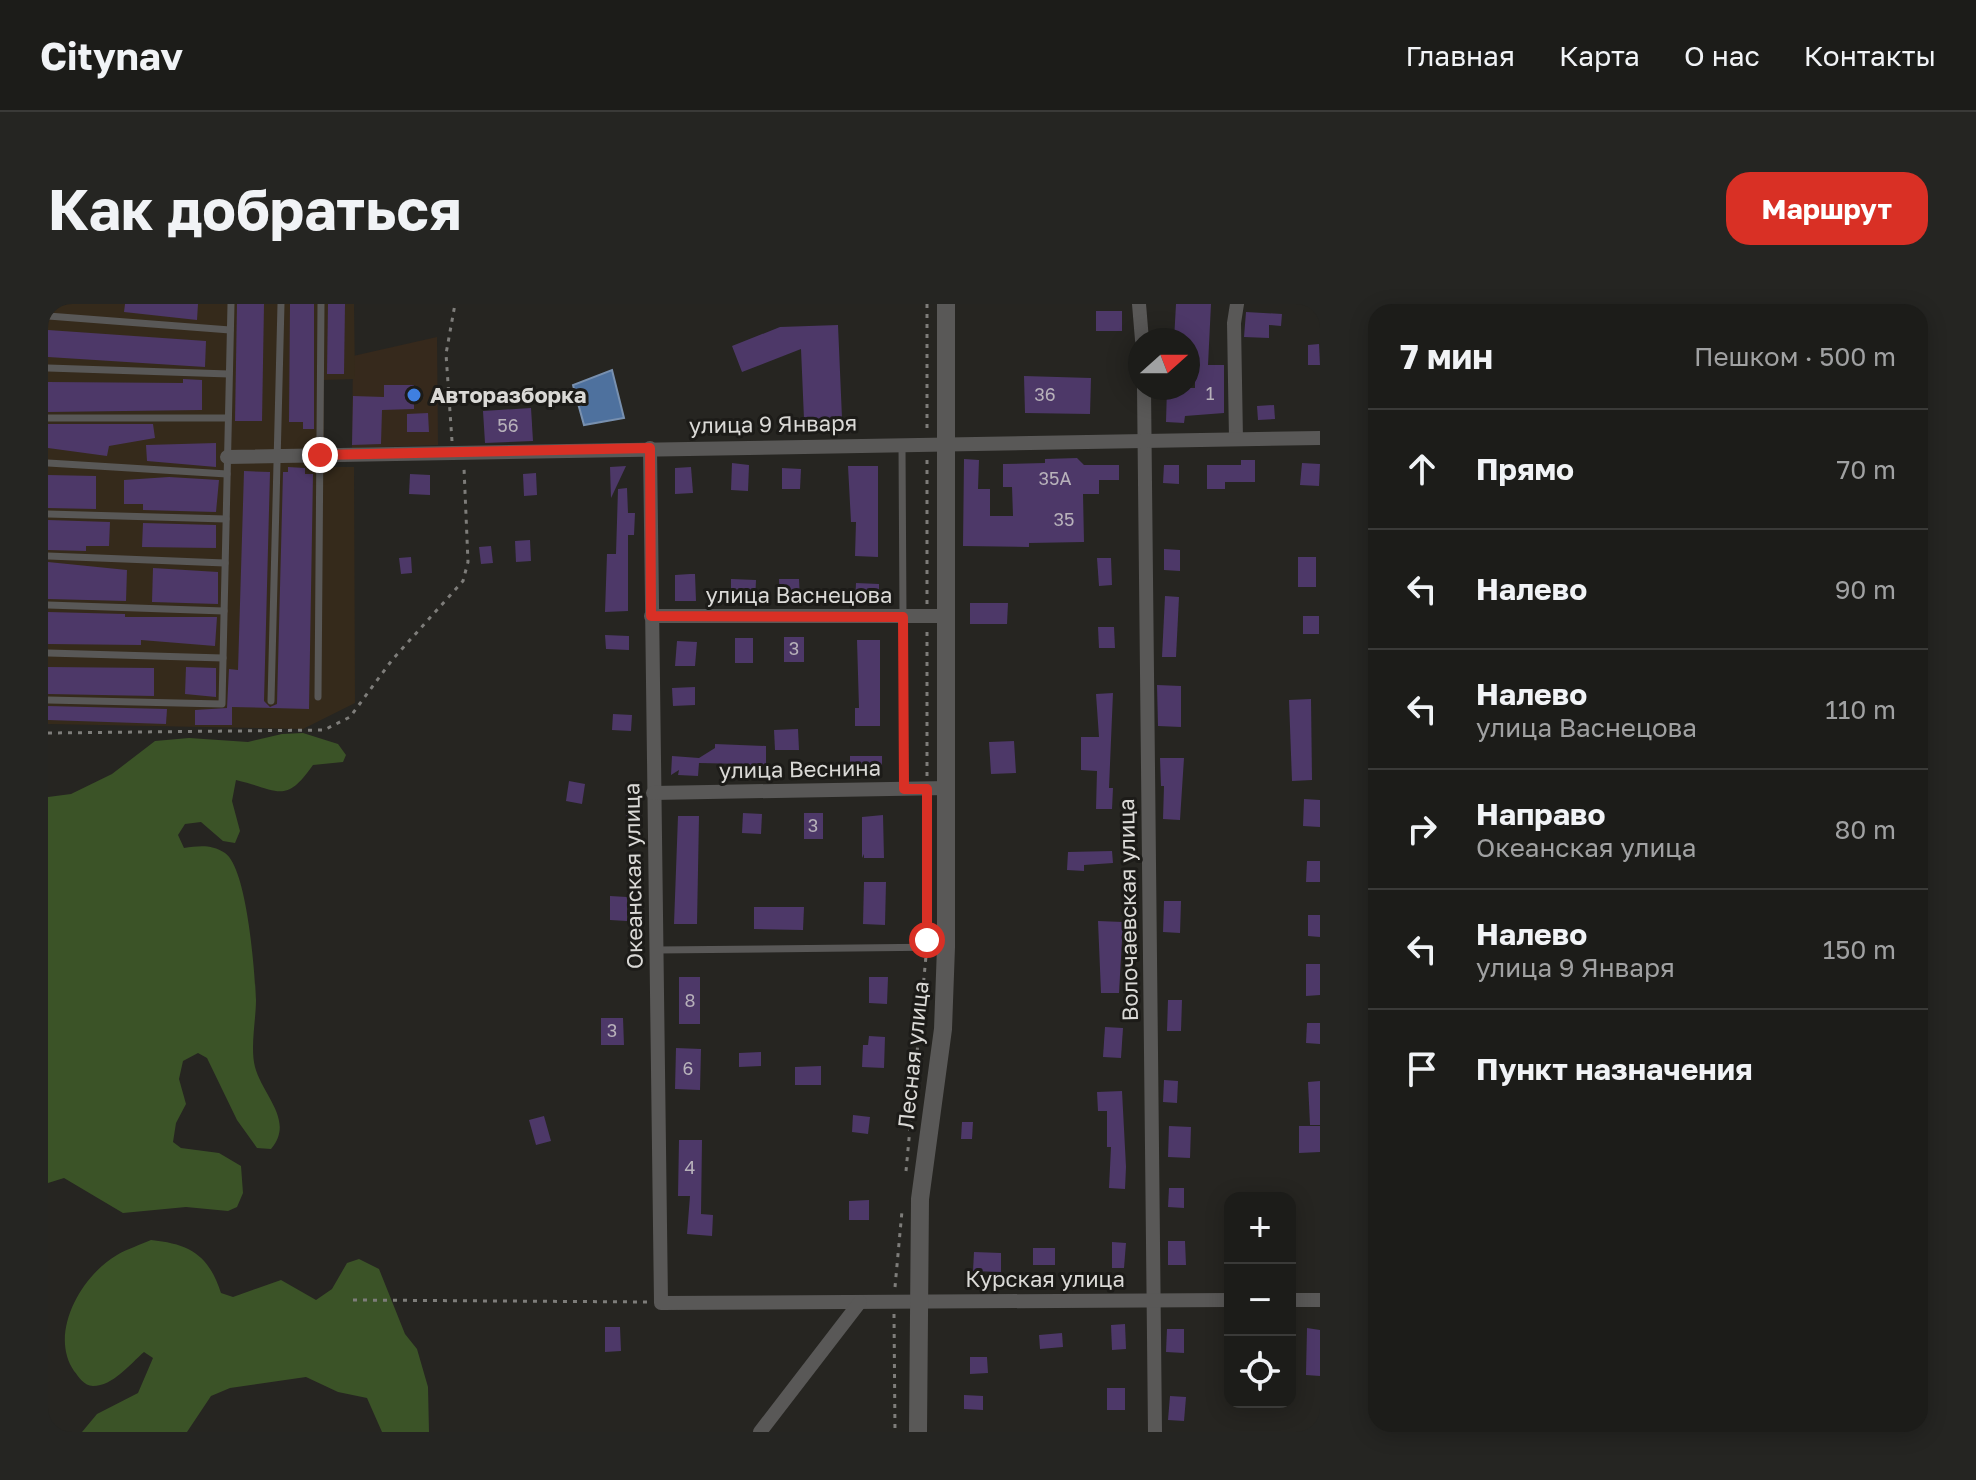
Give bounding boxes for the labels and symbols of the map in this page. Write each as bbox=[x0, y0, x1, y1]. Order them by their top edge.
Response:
north arrow bbox=[1128, 328, 1200, 400]
place label: Авторазборка bbox=[430, 381, 586, 408]
house number: 1 bbox=[1206, 382, 1215, 404]
house number: 36 bbox=[1034, 383, 1056, 405]
marker: Авторазборка bbox=[405, 386, 423, 404]
street label: улица 9 Января bbox=[689, 409, 857, 438]
house number: 56 bbox=[497, 414, 519, 436]
route end bbox=[302, 437, 338, 473]
house number: 35А bbox=[1038, 467, 1072, 489]
house number: 35 bbox=[1054, 508, 1074, 530]
street label: улица Васнецова bbox=[705, 581, 893, 608]
house number: 3 bbox=[789, 637, 799, 659]
street label: улица Веснина bbox=[719, 754, 881, 783]
street label: Океанская улица bbox=[617, 783, 648, 969]
street label: Волочаевская улица bbox=[1112, 798, 1143, 1022]
house number: 3 bbox=[808, 814, 818, 836]
route start bbox=[909, 922, 945, 958]
street label: Лесная улица bbox=[891, 980, 934, 1130]
house number: 8 bbox=[685, 989, 695, 1011]
house number: 3 bbox=[607, 1019, 617, 1041]
house number: 6 bbox=[683, 1057, 693, 1079]
house number: 4 bbox=[685, 1156, 696, 1178]
street label: Курская улица bbox=[965, 1265, 1125, 1292]

